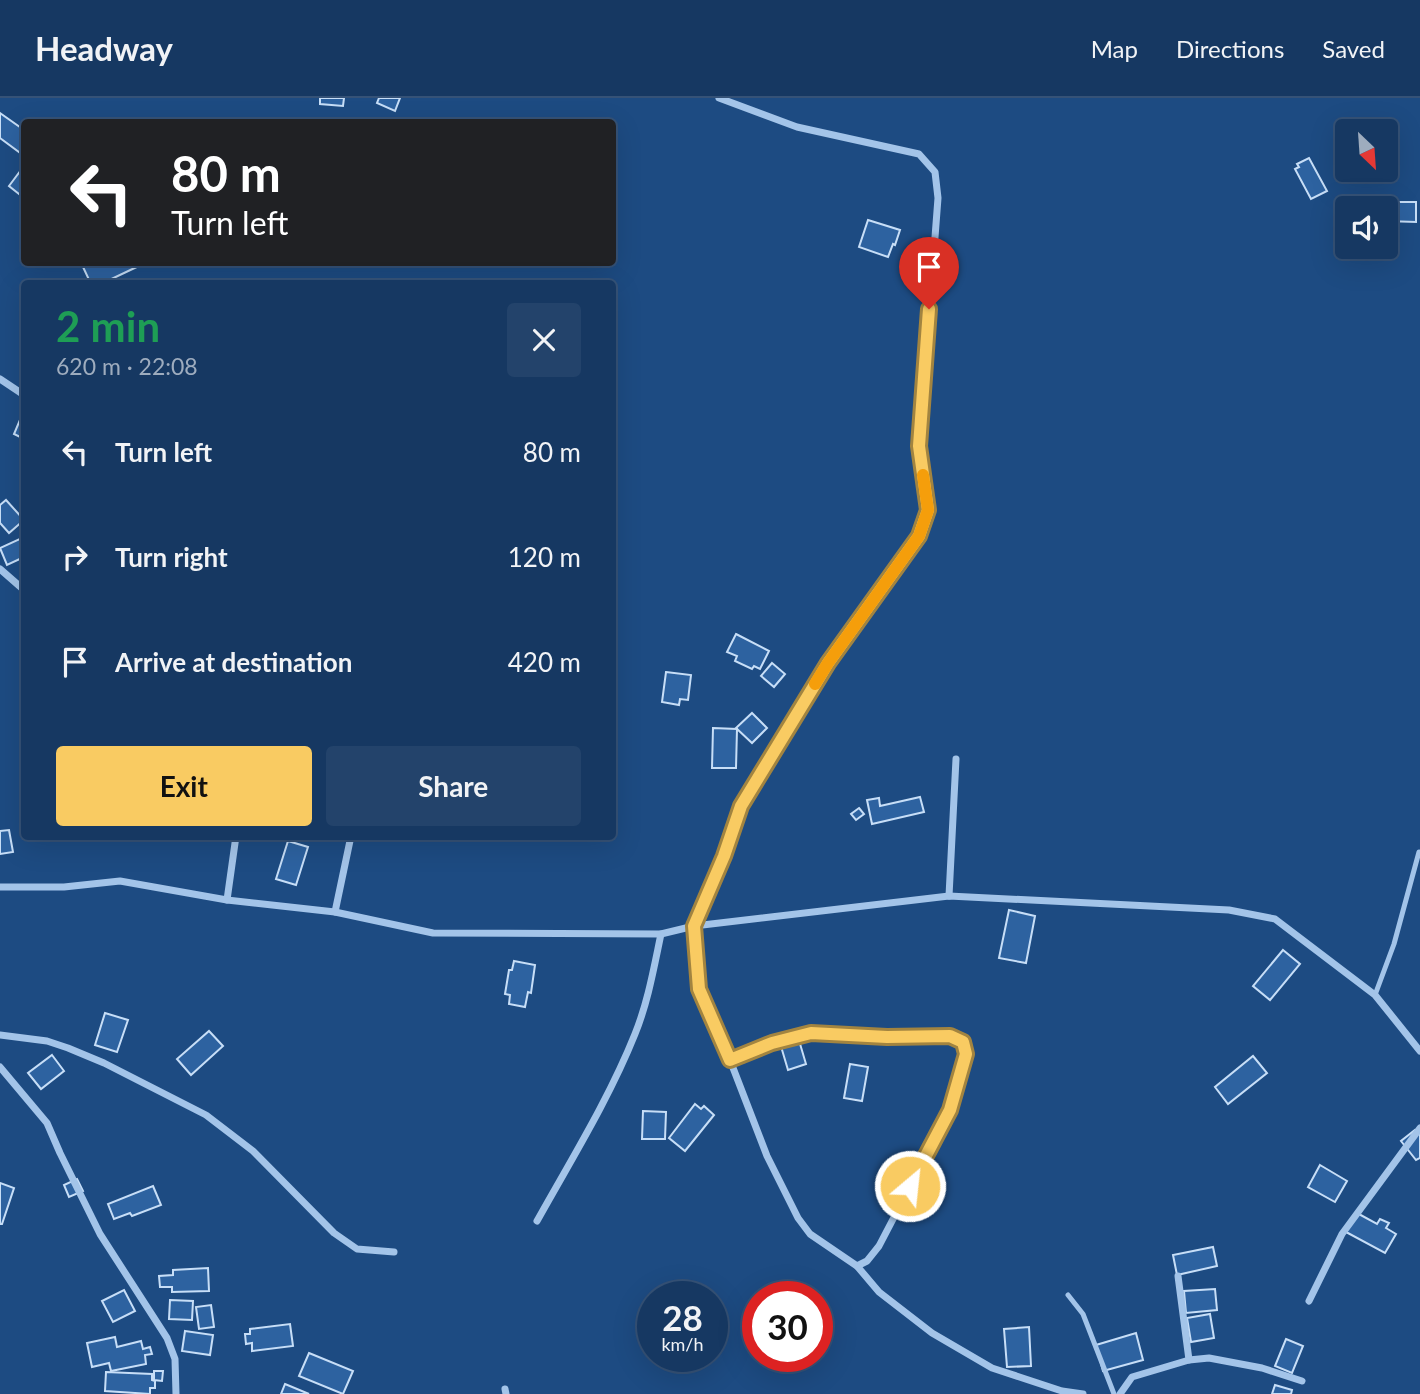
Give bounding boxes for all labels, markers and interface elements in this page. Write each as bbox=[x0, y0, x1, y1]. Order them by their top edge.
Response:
text: Headway bbox=[35, 28, 173, 68]
text: Map bbox=[1091, 34, 1138, 63]
text: Directions bbox=[1176, 34, 1284, 63]
text: Saved bbox=[1322, 34, 1385, 63]
north arrow bbox=[1335, 119, 1398, 182]
map controls bbox=[1335, 119, 1398, 259]
text: 80 m bbox=[171, 144, 281, 202]
icon: left bbox=[56, 147, 147, 238]
button: sound bbox=[1335, 196, 1398, 259]
text: Turn left bbox=[171, 203, 288, 242]
pin bbox=[899, 237, 959, 309]
icon: arrive bbox=[910, 248, 948, 286]
text: 2 min bbox=[56, 301, 160, 351]
button: close bbox=[507, 303, 581, 377]
text: 620 m · 22:08 bbox=[56, 352, 198, 380]
icon: left bbox=[56, 433, 94, 471]
text: Turn left bbox=[115, 436, 212, 468]
text: 80 m bbox=[523, 436, 581, 468]
icon: right bbox=[56, 538, 94, 576]
text: Turn right bbox=[115, 541, 228, 573]
text: 120 m bbox=[508, 541, 581, 573]
icon: arrive bbox=[56, 643, 94, 681]
text: Arrive at destination bbox=[115, 646, 352, 678]
text: 420 m bbox=[508, 646, 581, 678]
button: Exit bbox=[56, 746, 312, 826]
button: Share bbox=[326, 746, 581, 826]
position arrow bbox=[873, 1149, 947, 1223]
speed limit sign: 30 bbox=[742, 1281, 833, 1372]
text: 28 bbox=[662, 1296, 703, 1338]
text: km/h bbox=[661, 1333, 704, 1355]

